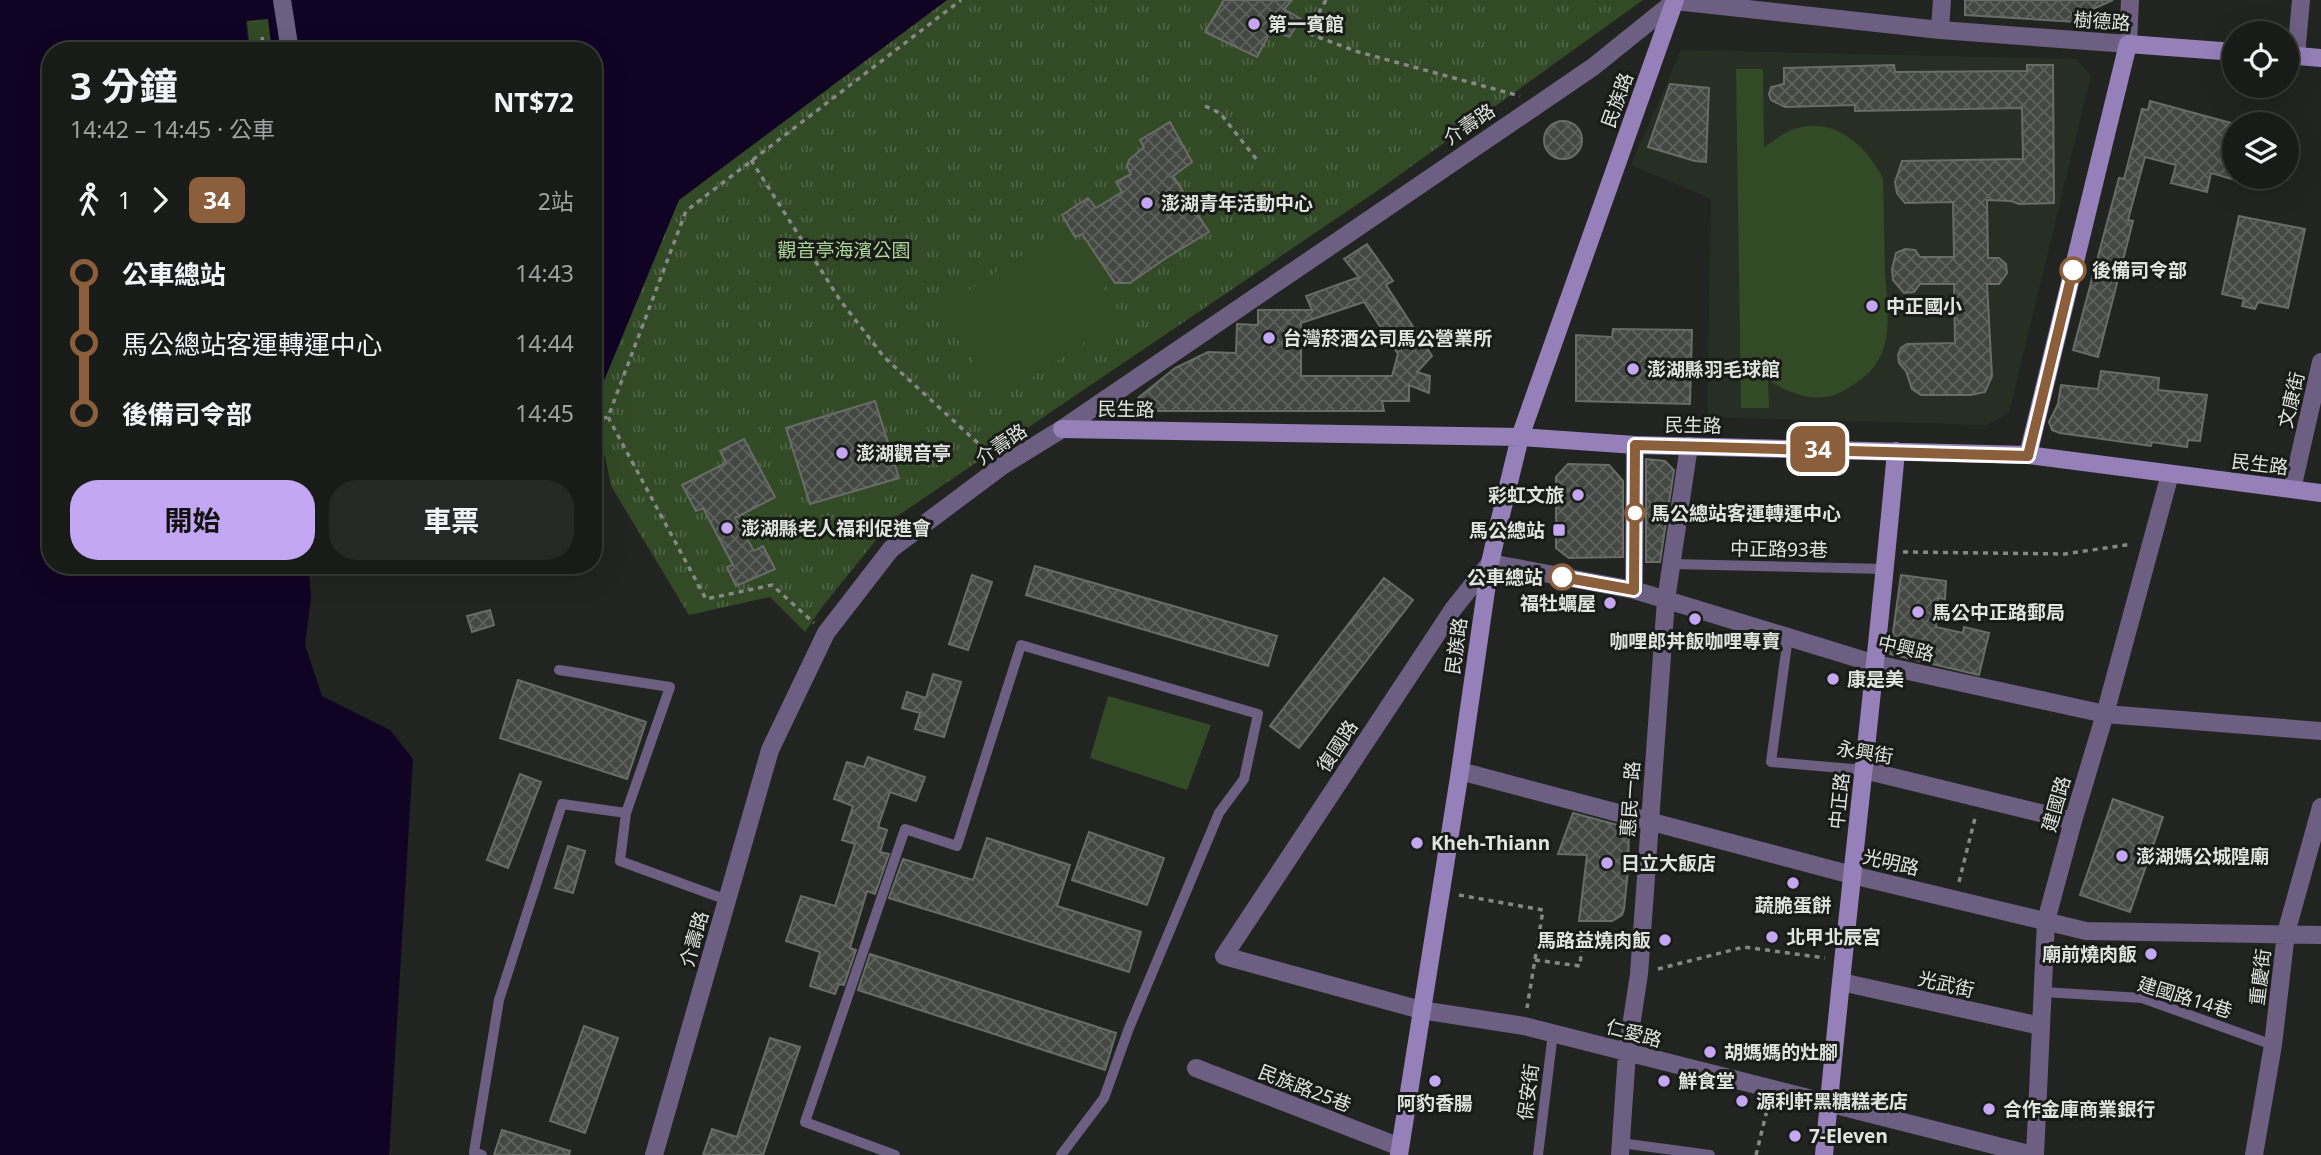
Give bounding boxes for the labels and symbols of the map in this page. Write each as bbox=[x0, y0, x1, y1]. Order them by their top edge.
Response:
street label: 樹德路 bbox=[2073, 6, 2131, 36]
place label: 第一賓館 bbox=[1268, 11, 1344, 37]
marker: 第一賓館 bbox=[1246, 16, 1262, 32]
street label: 民族路 bbox=[1595, 69, 1639, 131]
street label: 介壽路 bbox=[1438, 97, 1500, 151]
place label: 澎湖青年活動中心 bbox=[1161, 190, 1313, 216]
marker: 澎湖青年活動中心 bbox=[1139, 195, 1155, 211]
park label: 觀音亭海濱公園 bbox=[777, 237, 911, 263]
marker: 後備司令部 bbox=[2060, 257, 2086, 283]
place label: 後備司令部 bbox=[2092, 257, 2187, 283]
place label: 中正國小 bbox=[1886, 293, 1962, 319]
marker: 中正國小 bbox=[1864, 298, 1880, 314]
place label: 台灣菸酒公司馬公營業所 bbox=[1283, 325, 1492, 351]
marker: 台灣菸酒公司馬公營業所 bbox=[1261, 330, 1277, 346]
place label: 澎湖縣羽毛球館 bbox=[1647, 356, 1780, 382]
marker: 澎湖縣羽毛球館 bbox=[1625, 361, 1641, 377]
street label: 文康街 bbox=[2272, 369, 2310, 431]
street label: 民生路 bbox=[1097, 396, 1155, 422]
street label: 民生路 bbox=[1664, 412, 1722, 438]
street label: 介壽路 bbox=[970, 417, 1032, 471]
line badge: 34 bbox=[1786, 426, 1850, 472]
place label: 澎湖觀音亭 bbox=[856, 440, 951, 466]
marker: 澎湖觀音亭 bbox=[834, 445, 850, 461]
street label: 民生路 bbox=[2230, 448, 2290, 480]
place label: 彩虹文旅 bbox=[1488, 482, 1564, 508]
marker: 彩虹文旅 bbox=[1570, 487, 1586, 503]
place label: 馬公總站客運轉運中心 bbox=[1651, 500, 1841, 526]
marker: 馬公總站客運轉運中心 bbox=[1625, 503, 1645, 523]
place label: 澎湖縣老人福利促進會 bbox=[741, 515, 931, 541]
place label: 馬公總站 bbox=[1469, 517, 1545, 543]
marker: 澎湖縣老人福利促進會 bbox=[719, 520, 735, 536]
marker: 馬公總站 bbox=[1551, 522, 1567, 538]
street label: 中正路93巷 bbox=[1730, 535, 1828, 563]
place label: 公車總站 bbox=[1467, 564, 1543, 590]
marker: 公車總站 bbox=[1549, 564, 1575, 590]
place label: 福牡蠣屋 bbox=[1520, 590, 1596, 616]
marker: 福牡蠣屋 bbox=[1602, 595, 1618, 611]
place label: 馬公中正路郵局 bbox=[1932, 599, 2065, 625]
marker: 馬公中正路郵局 bbox=[1910, 604, 1926, 620]
marker: 咖哩郎丼飯咖哩專賣 bbox=[1687, 611, 1703, 627]
street label: 民族路 bbox=[1439, 616, 1473, 676]
place label: 咖哩郎丼飯咖哩專賣 bbox=[1609, 628, 1781, 654]
street label: 中興路 bbox=[1875, 629, 1937, 667]
place label: 康是美 bbox=[1847, 666, 1904, 692]
marker: 康是美 bbox=[1825, 671, 1841, 687]
street label: 復國路 bbox=[1311, 715, 1363, 777]
street label: 永興街 bbox=[1835, 735, 1895, 769]
street label: 惠民一路 bbox=[1614, 760, 1646, 838]
street label: 中正路 bbox=[1823, 771, 1855, 831]
street label: 建國路 bbox=[2036, 773, 2076, 835]
place label: Kheh-Thiann bbox=[1431, 830, 1550, 856]
marker: Kheh-Thiann bbox=[1409, 835, 1425, 851]
street label: 光明路 bbox=[1860, 843, 1922, 881]
place label: 澎湖媽公城隍廟 bbox=[2136, 843, 2269, 869]
marker: 澎湖媽公城隍廟 bbox=[2114, 848, 2130, 864]
place label: 日立大飯店 bbox=[1621, 850, 1716, 876]
marker: 日立大飯店 bbox=[1599, 855, 1615, 871]
marker: 蔬脆蛋餅 bbox=[1785, 875, 1801, 891]
place label: 蔬脆蛋餅 bbox=[1755, 892, 1831, 918]
street label: 介壽路 bbox=[674, 908, 714, 970]
place label: 北甲北辰宮 bbox=[1786, 924, 1881, 950]
place label: 馬路益燒肉飯 bbox=[1537, 927, 1651, 953]
marker: 北甲北辰宮 bbox=[1764, 929, 1780, 945]
marker: 馬路益燒肉飯 bbox=[1657, 932, 1673, 948]
place label: 廟前燒肉飯 bbox=[2042, 941, 2137, 967]
marker: 廟前燒肉飯 bbox=[2143, 946, 2159, 962]
street label: 重慶街 bbox=[2244, 947, 2276, 1007]
street label: 光武街 bbox=[1915, 965, 1977, 1003]
street label: 建國路14巷 bbox=[2134, 970, 2236, 1024]
street label: 仁愛路 bbox=[1603, 1013, 1665, 1053]
place label: 胡媽媽的灶腳 bbox=[1724, 1039, 1838, 1065]
marker: 胡媽媽的灶腳 bbox=[1702, 1044, 1718, 1060]
street label: 民族路25巷 bbox=[1255, 1058, 1355, 1118]
street label: 保安街 bbox=[1512, 1062, 1544, 1122]
place label: 鮮食堂 bbox=[1678, 1068, 1735, 1094]
marker: 阿豹香腸 bbox=[1427, 1073, 1443, 1089]
marker: 鮮食堂 bbox=[1656, 1073, 1672, 1089]
place label: 源利軒黑糖糕老店 bbox=[1756, 1088, 1908, 1114]
place label: 阿豹香腸 bbox=[1397, 1090, 1473, 1116]
marker: 源利軒黑糖糕老店 bbox=[1734, 1093, 1750, 1109]
place label: 合作金庫商業銀行 bbox=[2003, 1096, 2155, 1122]
marker: 合作金庫商業銀行 bbox=[1981, 1101, 1997, 1117]
place label: 7-Eleven bbox=[1809, 1123, 1888, 1149]
marker: 7-Eleven bbox=[1787, 1128, 1803, 1144]

